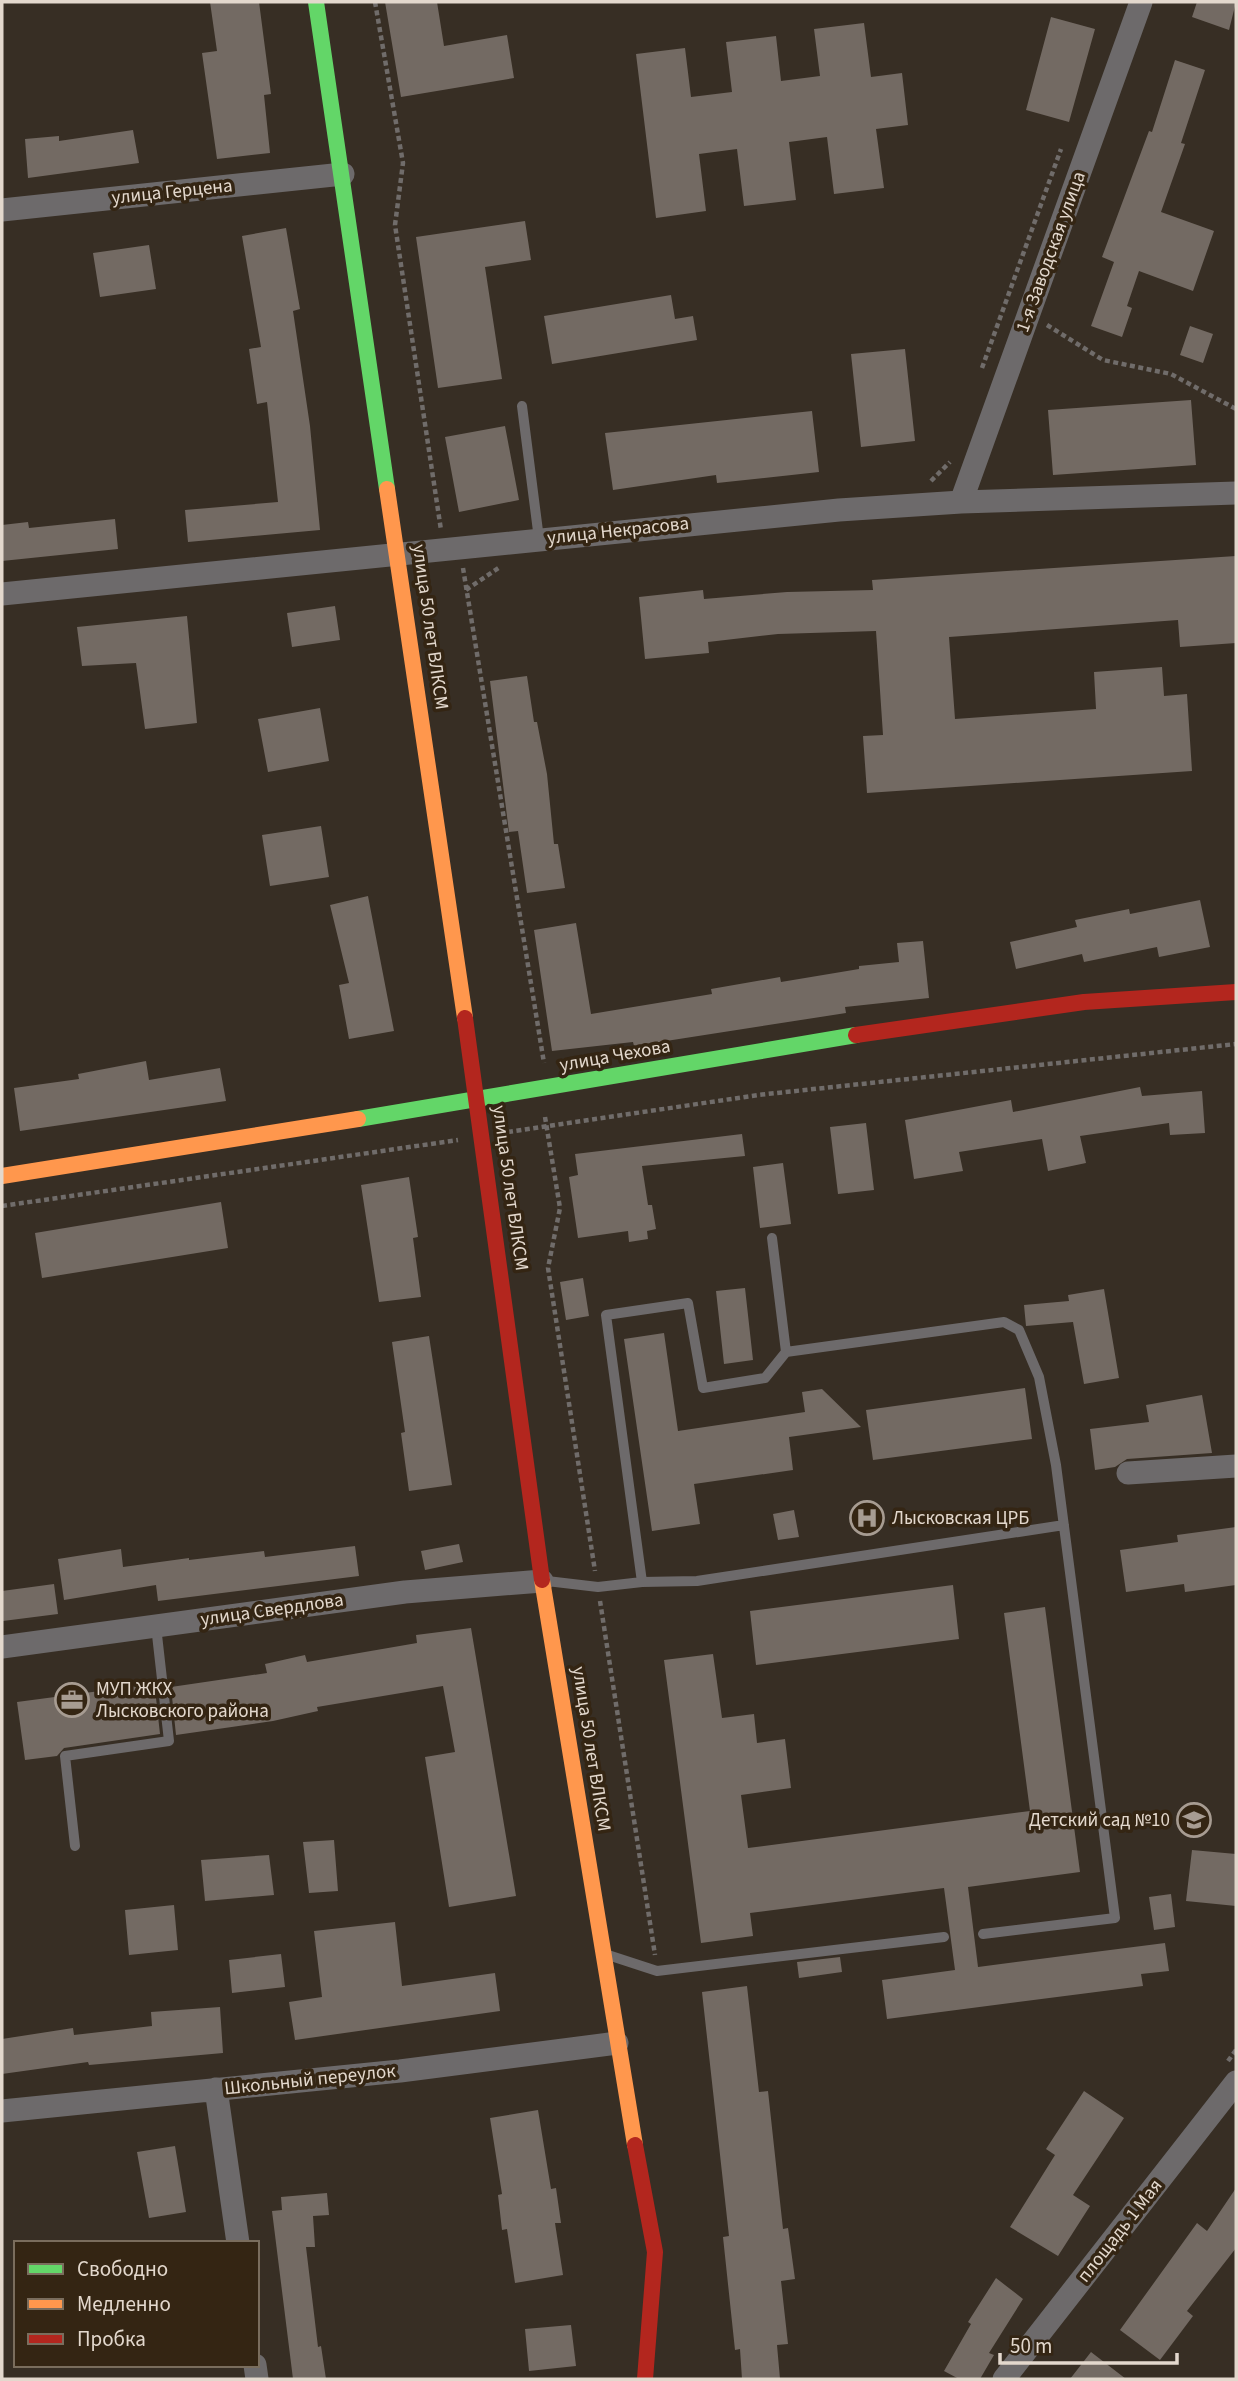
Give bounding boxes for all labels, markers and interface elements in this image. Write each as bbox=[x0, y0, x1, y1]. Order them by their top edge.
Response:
street label: 1-я Заводская улица bbox=[1009, 168, 1093, 336]
street label: улица Герцена bbox=[110, 172, 234, 212]
street label: улица Некрасова bbox=[546, 510, 690, 552]
street label: улица 50 лет ВЛКСМ bbox=[405, 543, 455, 711]
street label: улица Чехова bbox=[558, 1033, 672, 1079]
street label: улица 50 лет ВЛКСМ bbox=[485, 1104, 535, 1272]
hospital icon: Лысковская ЦРБ bbox=[848, 1499, 886, 1537]
place label: Лысковская ЦРБ bbox=[892, 1505, 1029, 1532]
street label: улица Свердлова bbox=[199, 1587, 345, 1633]
street label: улица 50 лет ВЛКСМ bbox=[565, 1665, 617, 1833]
place label: МУП ЖКХ Лысковского района bbox=[96, 1676, 269, 1725]
office icon: МУП ЖКХ Лысковского района bbox=[53, 1681, 91, 1719]
school or university icon: Детский сад №10 bbox=[1175, 1801, 1213, 1839]
place label: Детский сад №10 bbox=[1029, 1807, 1170, 1834]
street label: Школьный переулок bbox=[223, 2058, 398, 2102]
street label: площадь 1 Мая bbox=[1071, 2174, 1169, 2288]
legend bbox=[14, 2241, 259, 2367]
text: Свободно bbox=[77, 2254, 168, 2284]
text: Медленно bbox=[77, 2289, 171, 2319]
scale bar bbox=[1000, 2322, 1177, 2366]
text: Пробка bbox=[77, 2324, 146, 2354]
text: 50 m bbox=[1010, 2331, 1052, 2361]

